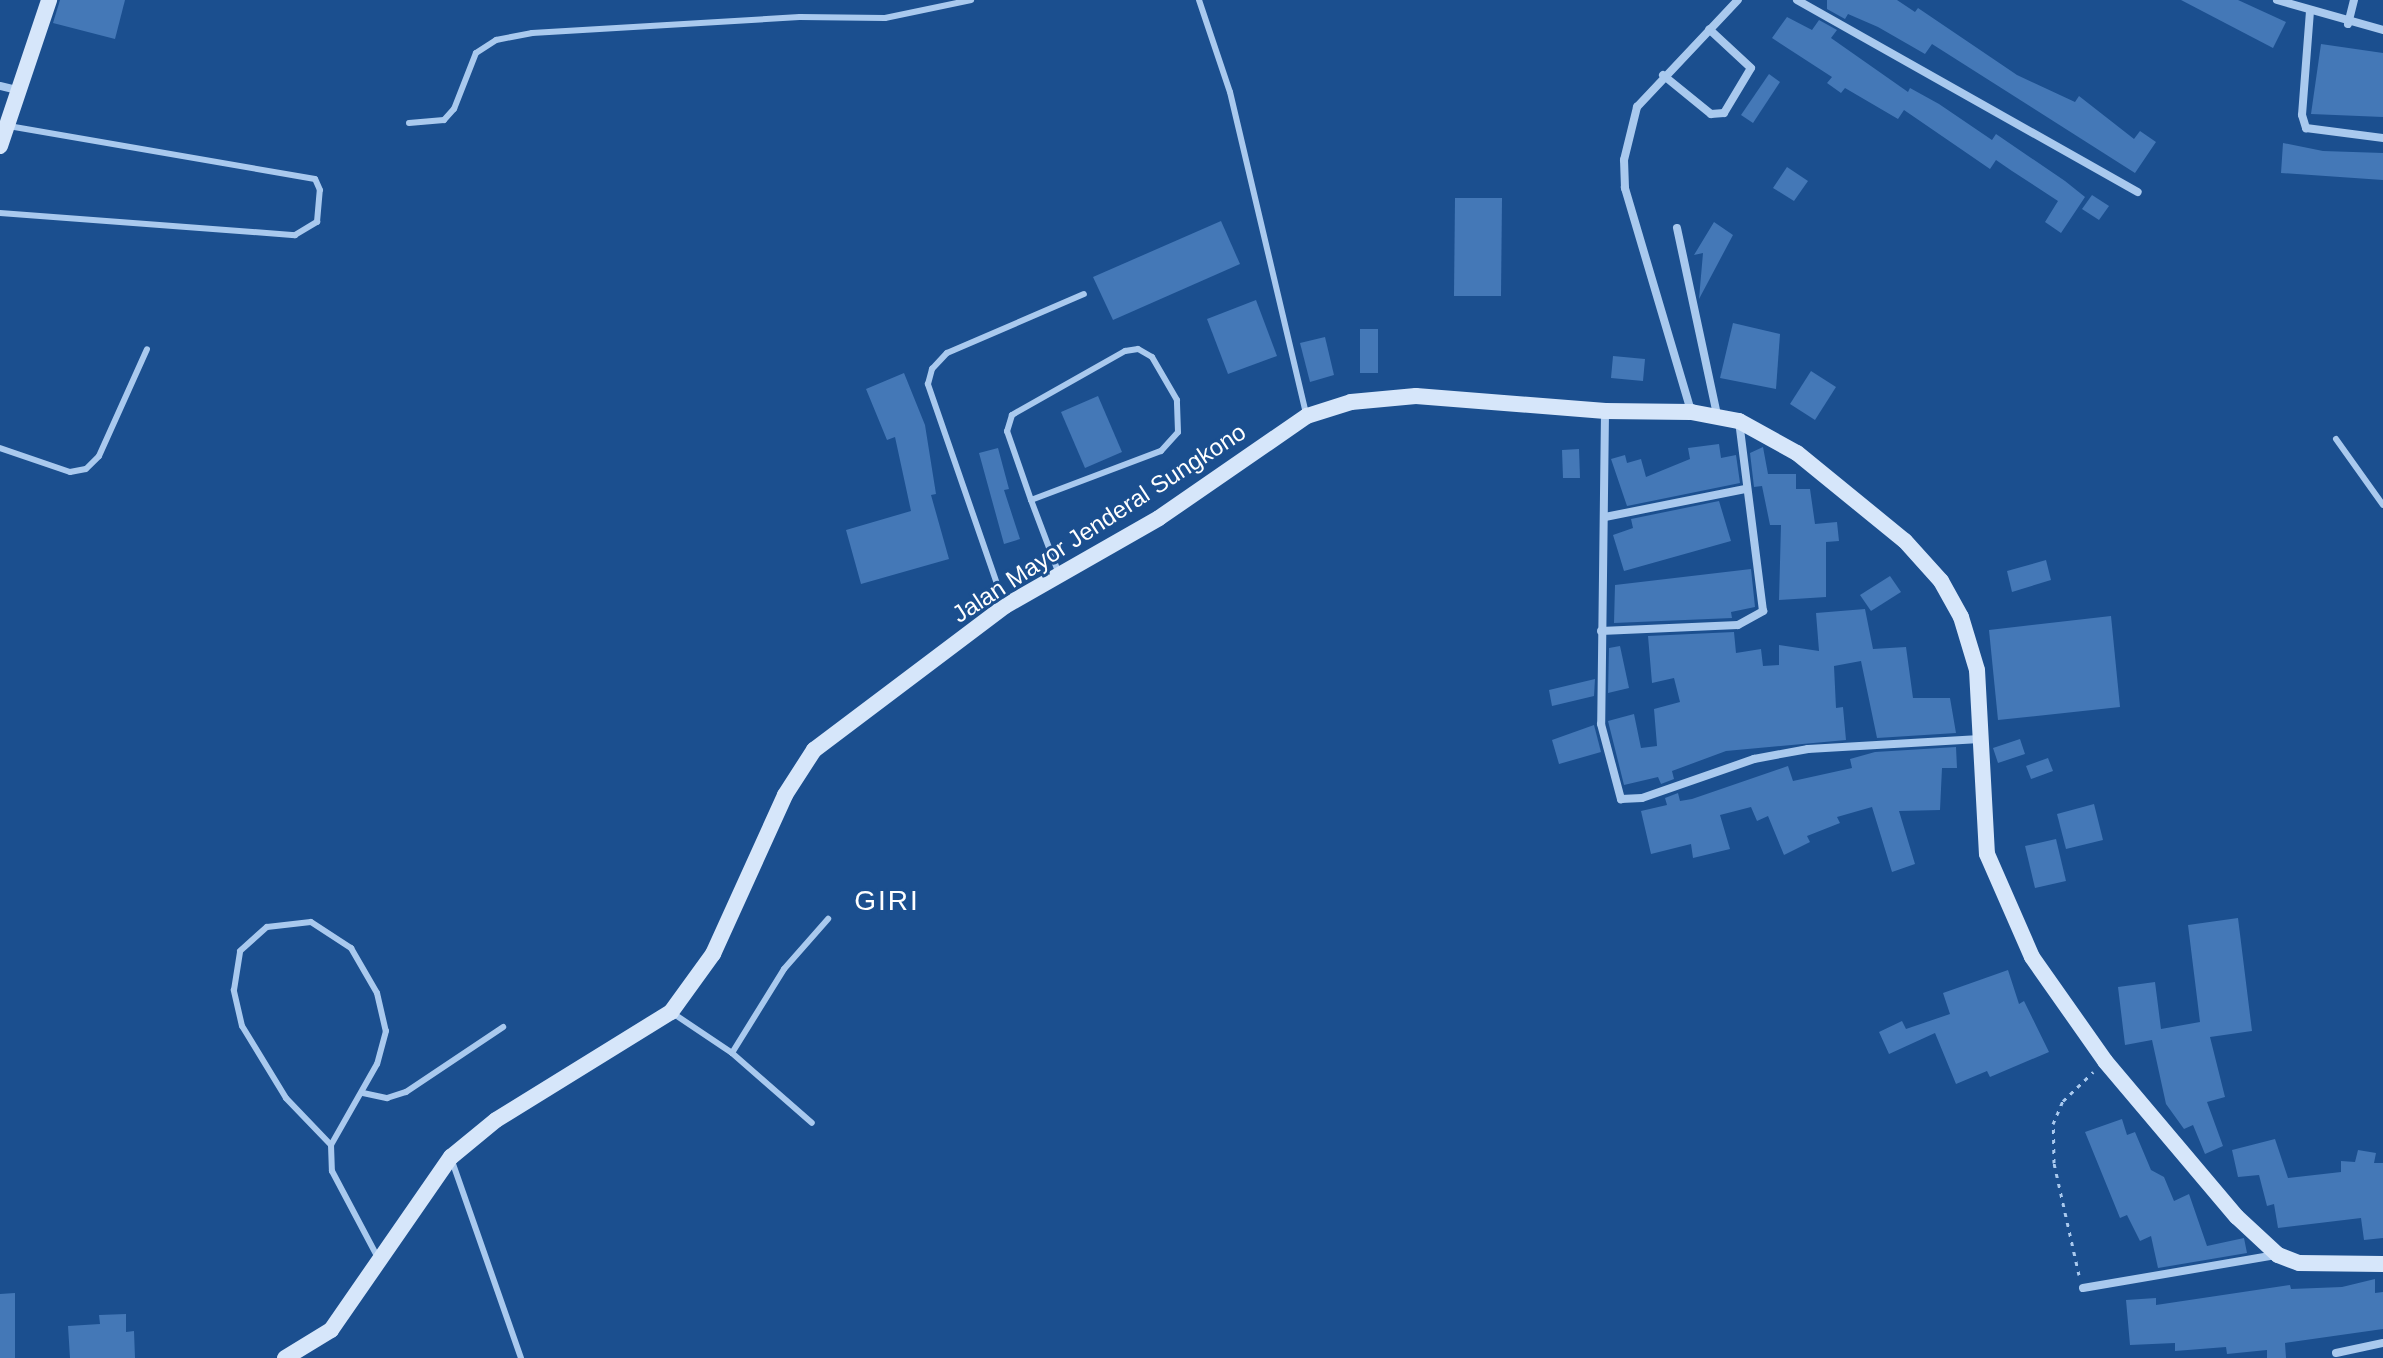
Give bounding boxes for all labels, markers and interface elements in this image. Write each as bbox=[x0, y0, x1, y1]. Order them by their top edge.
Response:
street label: Jalan Mayor Jenderal Sungkono bbox=[947, 417, 1251, 629]
district label: GIRI bbox=[854, 884, 920, 918]

